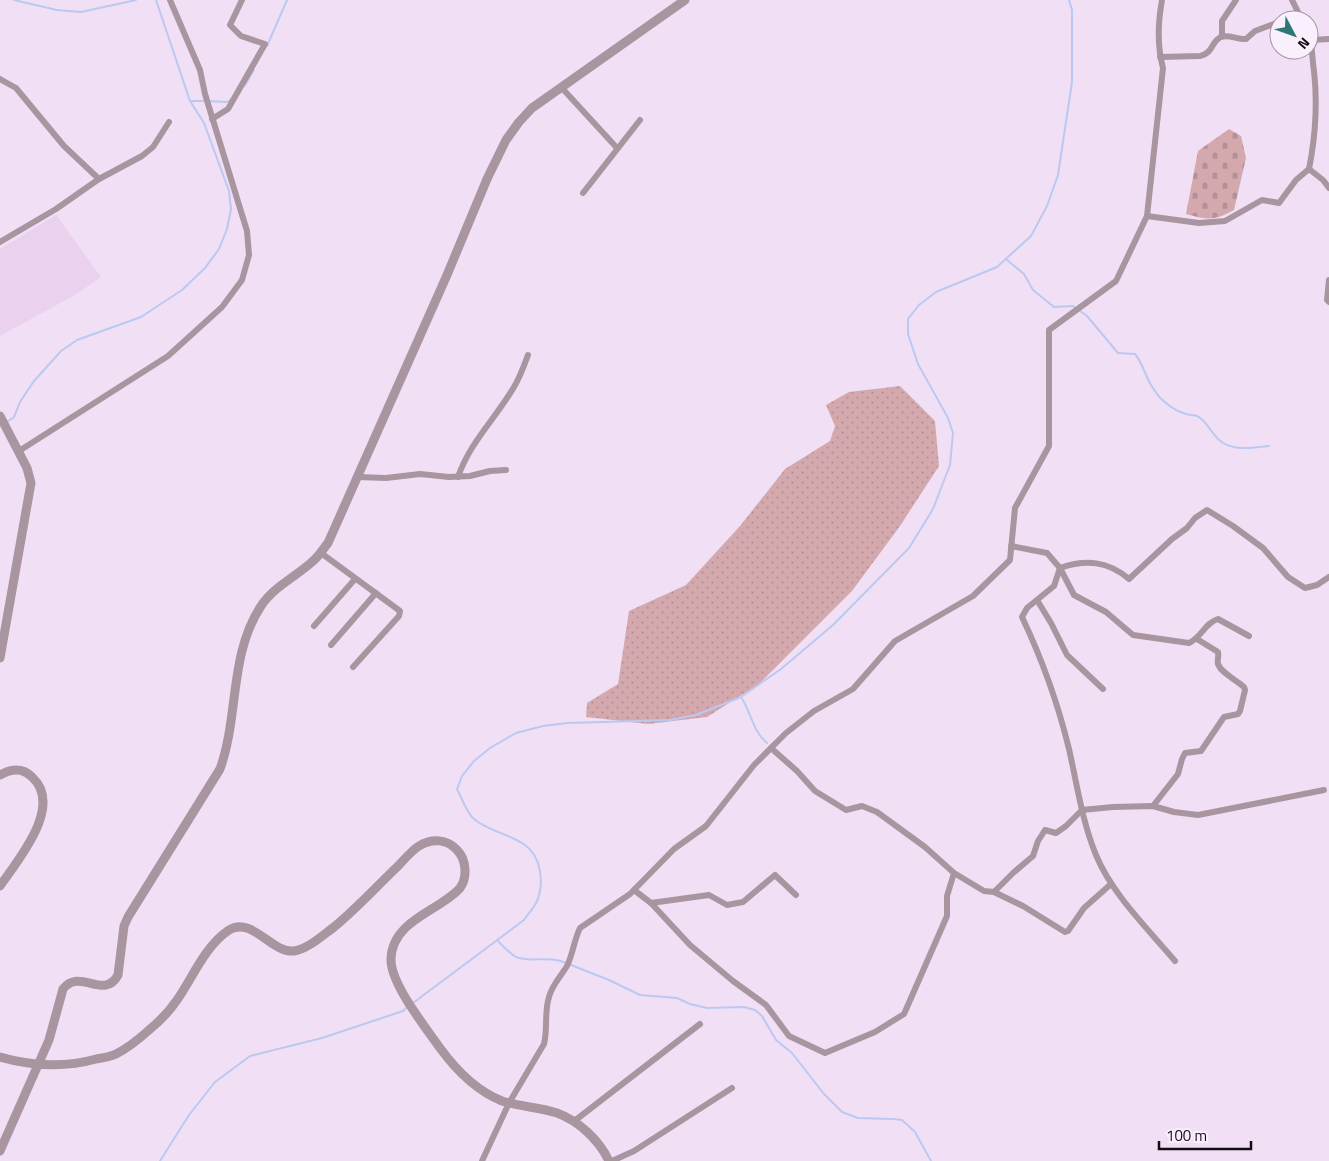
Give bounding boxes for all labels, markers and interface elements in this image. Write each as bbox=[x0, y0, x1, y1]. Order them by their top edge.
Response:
north arrow bbox=[1269, 10, 1319, 60]
text: N bbox=[1293, 33, 1315, 54]
scale bar bbox=[1159, 1118, 1252, 1150]
text: 100 m bbox=[1166, 1124, 1207, 1147]

